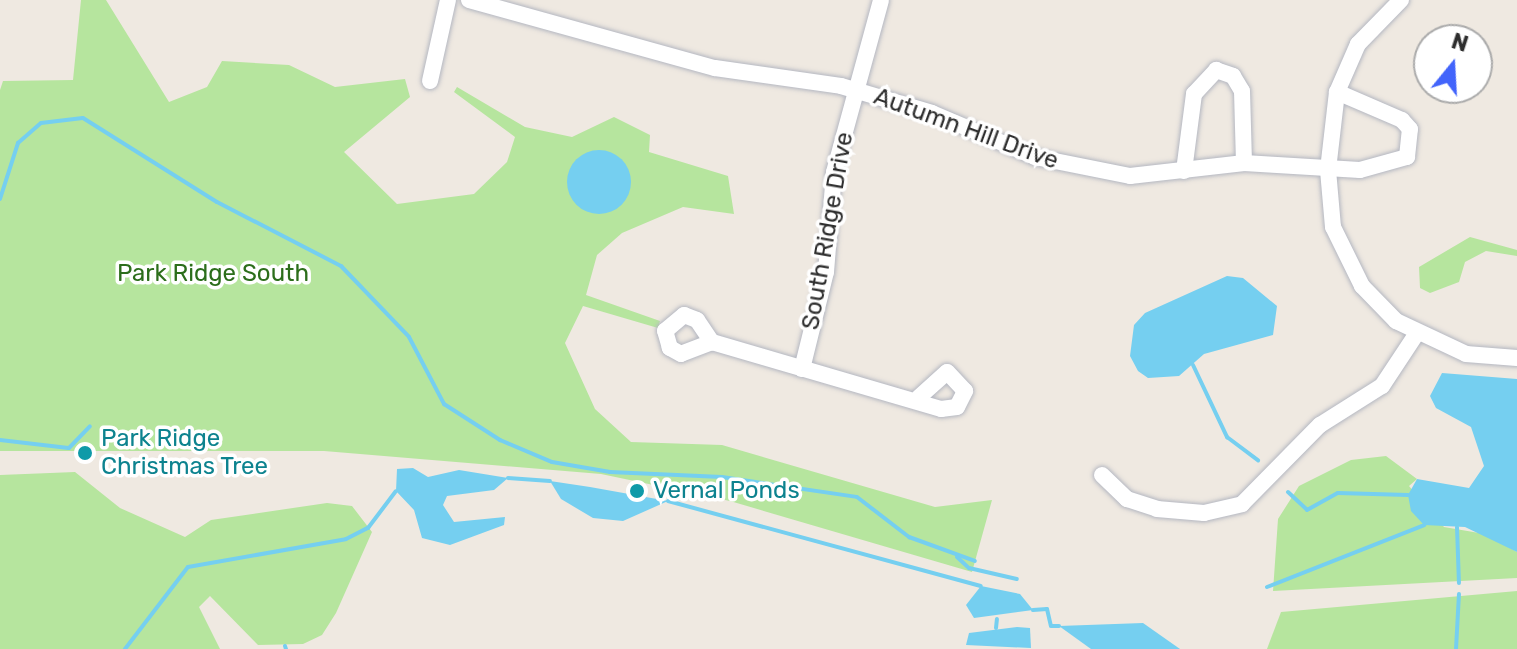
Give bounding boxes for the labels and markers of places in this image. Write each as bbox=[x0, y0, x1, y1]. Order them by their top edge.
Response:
place label: Park Ridge Christmas Tree bbox=[101, 425, 269, 481]
marker: Park Ridge Christmas Tree bbox=[76, 444, 94, 462]
place label: Vernal Ponds bbox=[653, 477, 800, 505]
marker: Vernal Ponds bbox=[628, 482, 646, 500]

